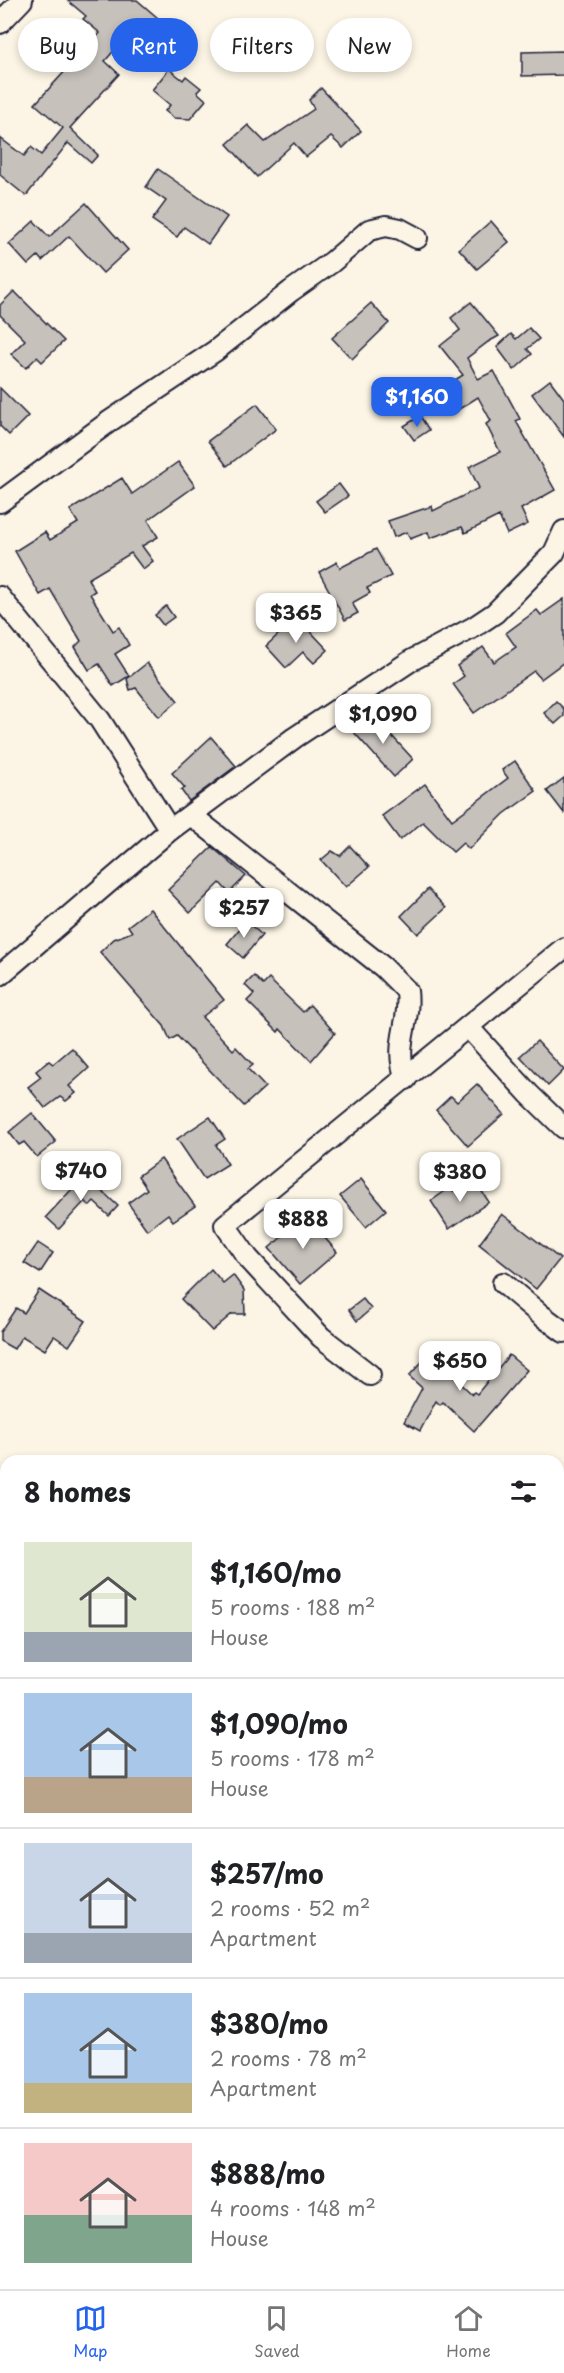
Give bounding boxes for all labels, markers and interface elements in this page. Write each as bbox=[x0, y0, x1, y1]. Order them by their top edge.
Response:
chip: Buy bbox=[18, 18, 98, 72]
chip: Rent bbox=[110, 18, 198, 72]
chip: Filters bbox=[210, 18, 314, 72]
chip: New bbox=[326, 18, 412, 72]
pin: $1,160 bbox=[368, 377, 466, 428]
text: $1,160 bbox=[385, 381, 449, 411]
pin: $365 bbox=[260, 593, 332, 644]
text: $365 bbox=[270, 597, 322, 627]
pin: $1,090 bbox=[334, 694, 432, 745]
text: $1,090 bbox=[349, 698, 417, 728]
pin: $257 bbox=[208, 888, 280, 939]
text: $257 bbox=[219, 892, 269, 922]
pin: $740 bbox=[45, 1151, 117, 1202]
pin: $380 bbox=[424, 1152, 496, 1203]
text: $740 bbox=[55, 1155, 107, 1185]
text: $380 bbox=[433, 1156, 487, 1186]
pin: $888 bbox=[267, 1199, 339, 1250]
text: $888 bbox=[278, 1203, 328, 1233]
pin: $650 bbox=[424, 1341, 496, 1392]
text: $650 bbox=[433, 1345, 487, 1375]
text: 8 homes bbox=[24, 1472, 131, 1511]
icon: filters bbox=[507, 1475, 540, 1508]
text: $1,160/mo bbox=[210, 1553, 341, 1592]
icon: home bbox=[72, 1566, 144, 1638]
text: 5 rooms · 188 m² bbox=[210, 1592, 375, 1622]
text: House bbox=[210, 1622, 269, 1652]
text: $1,090/mo bbox=[210, 1704, 348, 1743]
icon: home bbox=[72, 1717, 144, 1789]
text: 5 rooms · 178 m² bbox=[210, 1743, 375, 1773]
text: House bbox=[210, 1773, 269, 1803]
text: $257/mo bbox=[210, 1854, 324, 1893]
icon: home bbox=[72, 1867, 144, 1939]
text: 2 rooms · 52 m² bbox=[210, 1893, 370, 1923]
text: Apartment bbox=[210, 1923, 317, 1953]
text: $380/mo bbox=[210, 2004, 328, 2043]
icon: home bbox=[72, 2017, 144, 2089]
text: 2 rooms · 78 m² bbox=[210, 2043, 367, 2073]
text: Apartment bbox=[210, 2073, 317, 2103]
text: $888/mo bbox=[210, 2154, 325, 2193]
icon: home bbox=[72, 2167, 144, 2239]
text: 4 rooms · 148 m² bbox=[210, 2193, 376, 2223]
text: House bbox=[210, 2223, 269, 2253]
tab: Map bbox=[73, 2302, 108, 2362]
tab: Saved bbox=[254, 2302, 300, 2362]
tab: Home bbox=[446, 2302, 491, 2362]

